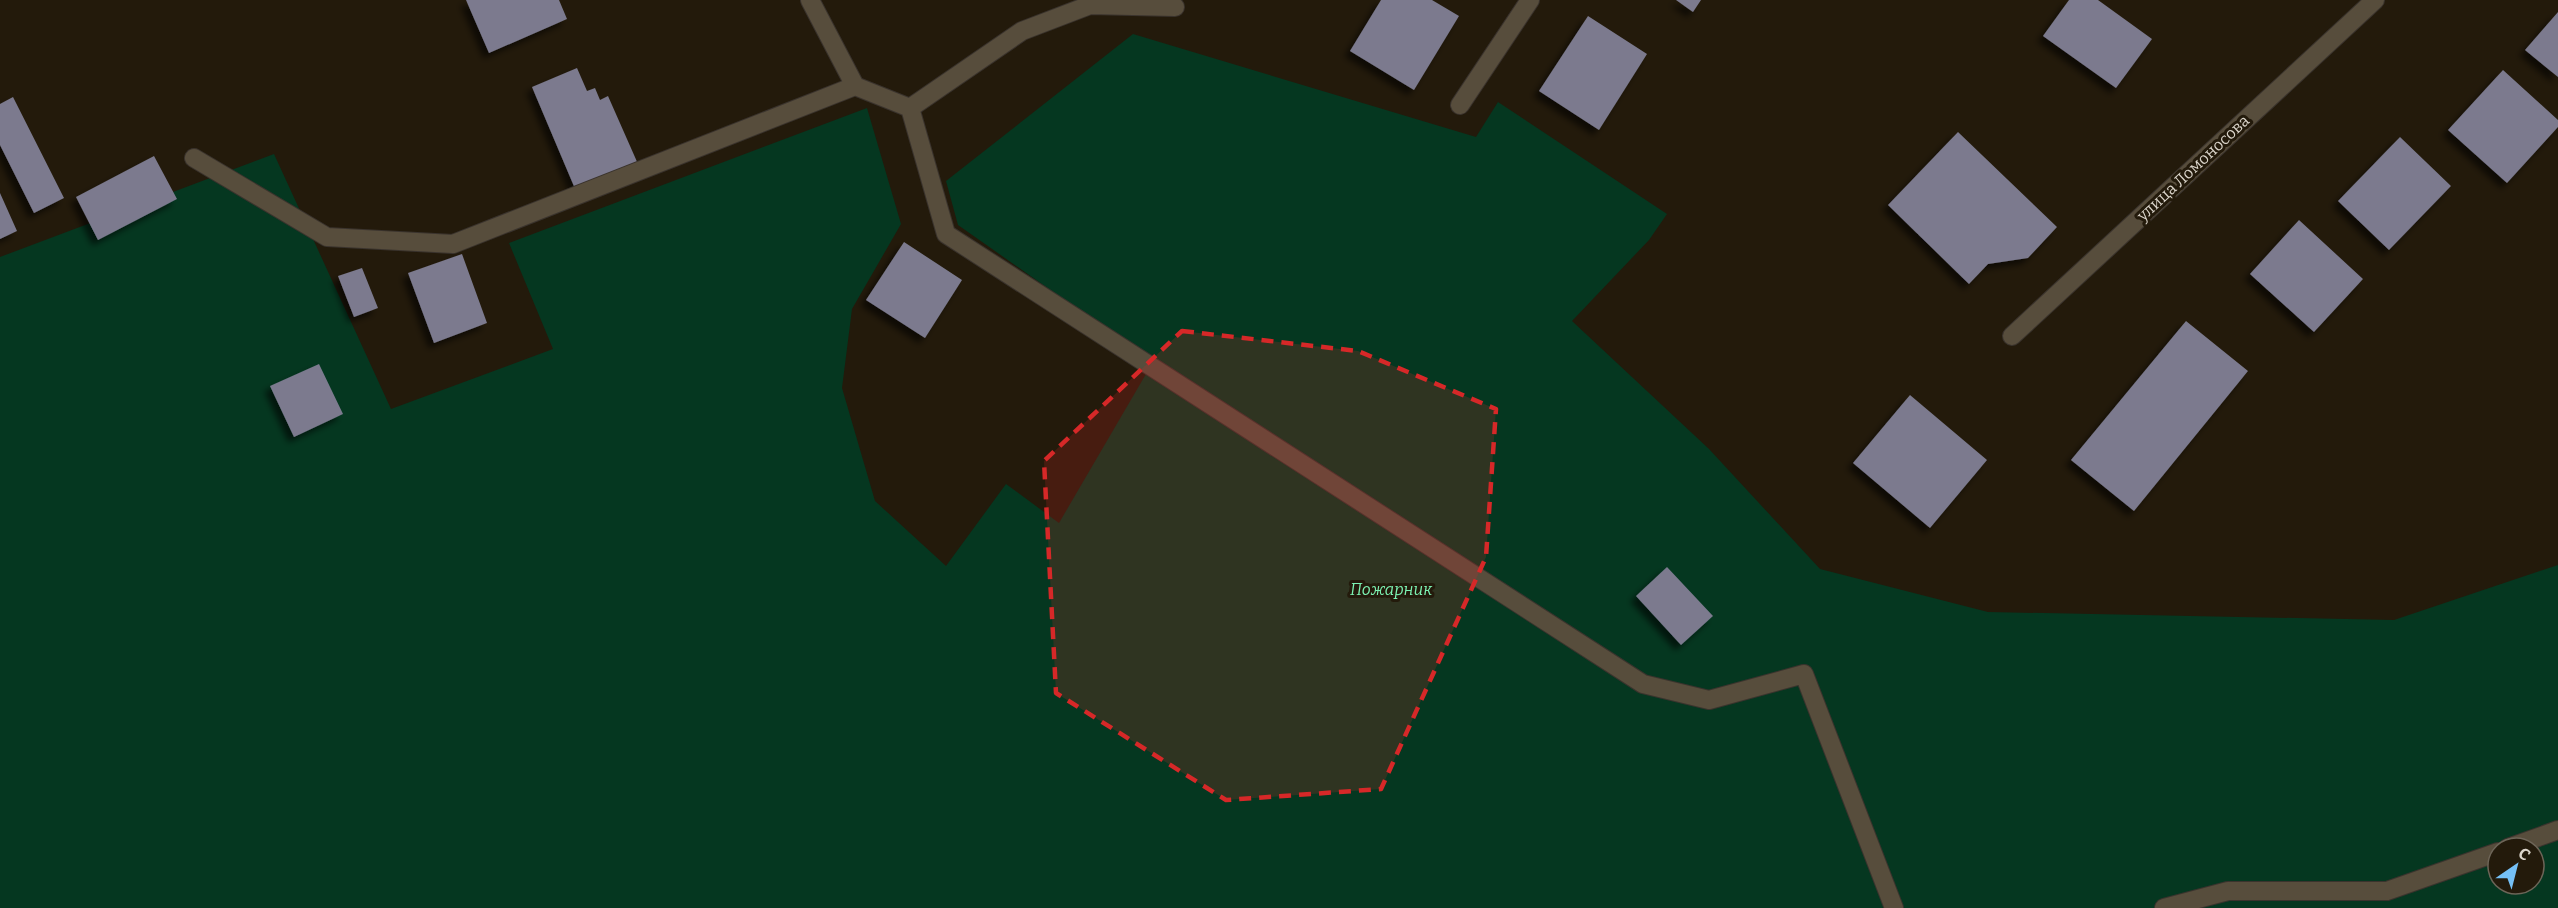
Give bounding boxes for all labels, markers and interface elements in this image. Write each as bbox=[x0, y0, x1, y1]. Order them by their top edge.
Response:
street label: улица Ломоносова bbox=[2132, 111, 2253, 226]
park label: Пожарник bbox=[1350, 580, 1433, 599]
north arrow bbox=[2486, 836, 2546, 896]
text: С bbox=[2515, 843, 2534, 865]

